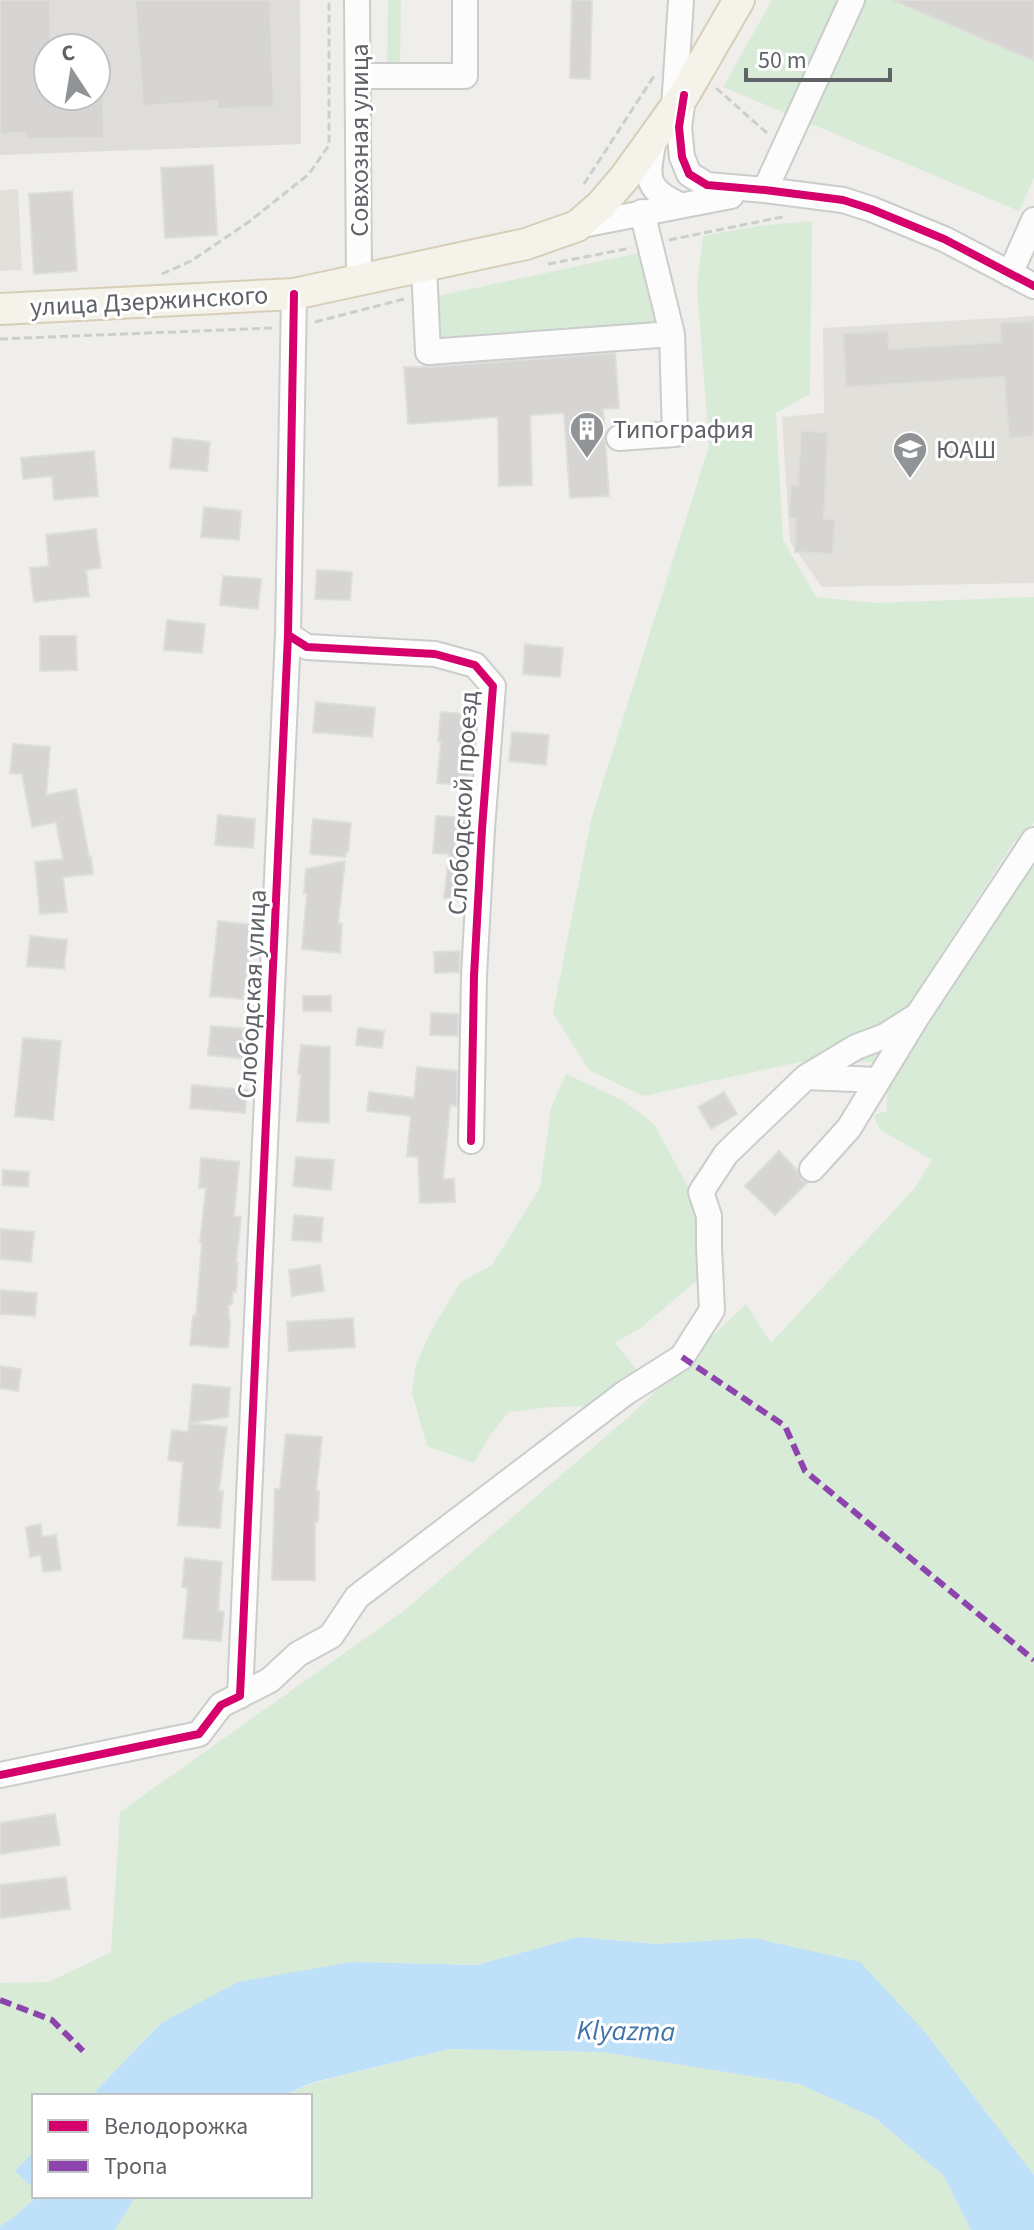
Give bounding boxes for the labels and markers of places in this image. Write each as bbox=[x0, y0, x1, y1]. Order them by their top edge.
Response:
building icon: Типография bbox=[568, 410, 606, 460]
place label: Типография bbox=[613, 411, 754, 448]
school or university icon: ЮАШ bbox=[891, 430, 929, 480]
place label: ЮАШ bbox=[936, 431, 996, 468]

